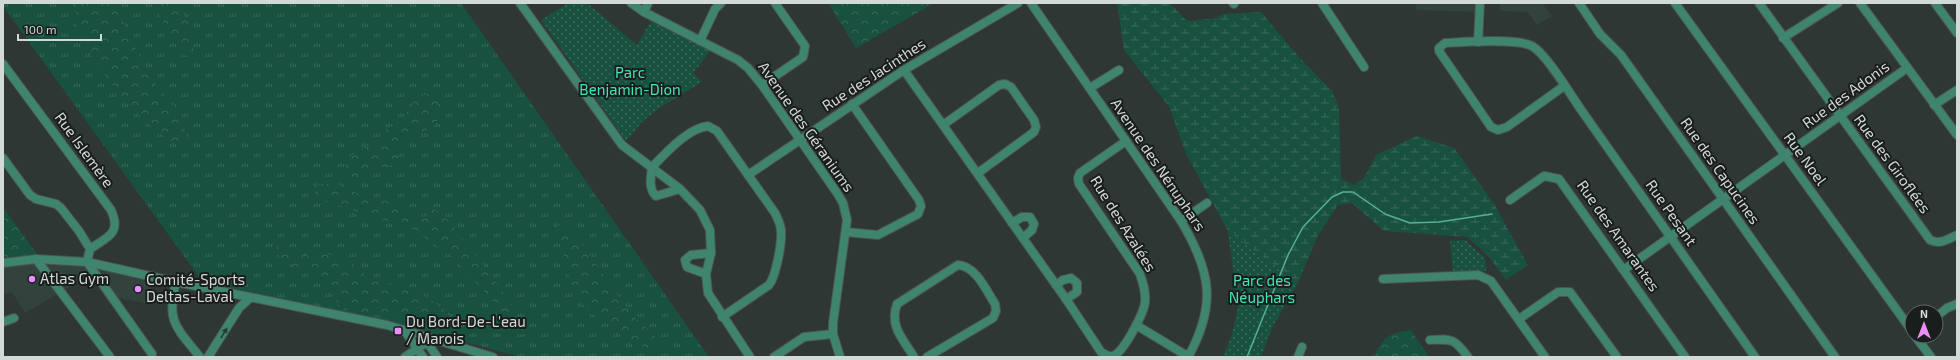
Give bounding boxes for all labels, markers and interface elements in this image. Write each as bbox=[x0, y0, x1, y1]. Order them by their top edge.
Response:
scale bar bbox=[18, 16, 101, 42]
text: 100 m bbox=[24, 22, 56, 36]
street label: Rue des Jacinthes bbox=[818, 34, 929, 114]
street label: Rue des Adonis bbox=[1798, 57, 1892, 132]
street label: Avenue des Géraniums bbox=[755, 58, 859, 195]
park label: Parc Benjamin-Dion bbox=[579, 63, 681, 99]
street label: Avenue des Nénuphars bbox=[1108, 95, 1210, 234]
street label: Rue Islemère bbox=[52, 108, 118, 190]
street label: Rue des Giroflées bbox=[1851, 110, 1935, 216]
street label: Rue des Capucines bbox=[1677, 114, 1764, 227]
street label: Rue Noel bbox=[1781, 129, 1831, 189]
street label: Rue des Azalées bbox=[1087, 172, 1161, 275]
street label: Rue des Amarantes bbox=[1574, 176, 1664, 294]
street label: Rue Pesant bbox=[1643, 176, 1701, 249]
place label: Atlas Gym bbox=[40, 269, 109, 287]
place label: Comité-Sports Deltas-Laval bbox=[146, 270, 245, 305]
park label: Parc des Néuphars bbox=[1229, 271, 1295, 306]
marker: Atlas Gym bbox=[27, 274, 37, 284]
marker: Comité-Sports Deltas-Laval bbox=[133, 284, 143, 294]
north arrow bbox=[1904, 304, 1944, 344]
text: N bbox=[1920, 307, 1928, 320]
place label: Du Bord-De-L'eau / Marois bbox=[406, 312, 526, 347]
marker: Du Bord-De-L'eau / Marois bbox=[393, 326, 403, 336]
one-way arrow bbox=[220, 328, 228, 338]

